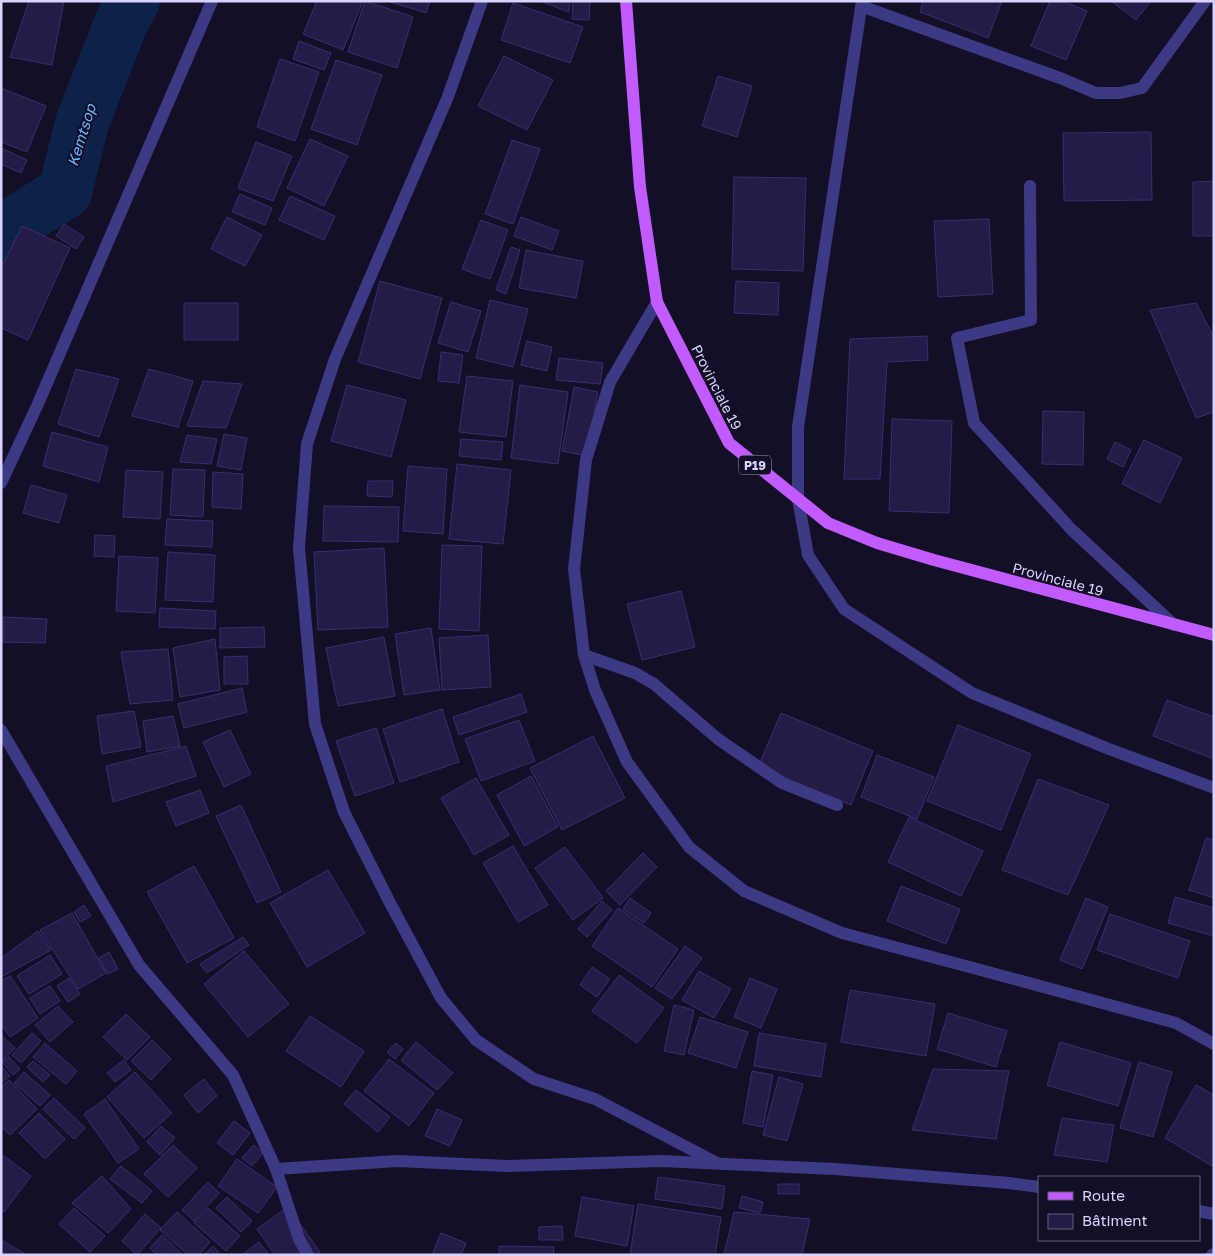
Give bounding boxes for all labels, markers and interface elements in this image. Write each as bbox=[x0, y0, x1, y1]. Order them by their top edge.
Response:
water label: Kemtsop bbox=[63, 100, 99, 168]
street label: Provinciale 19 bbox=[688, 342, 746, 432]
road number: P19 bbox=[739, 456, 771, 474]
street label: Provinciale 19 bbox=[1011, 559, 1105, 599]
legend bbox=[1038, 1176, 1200, 1241]
text: Route bbox=[1082, 1186, 1125, 1204]
text: Bâtiment bbox=[1082, 1211, 1147, 1229]

